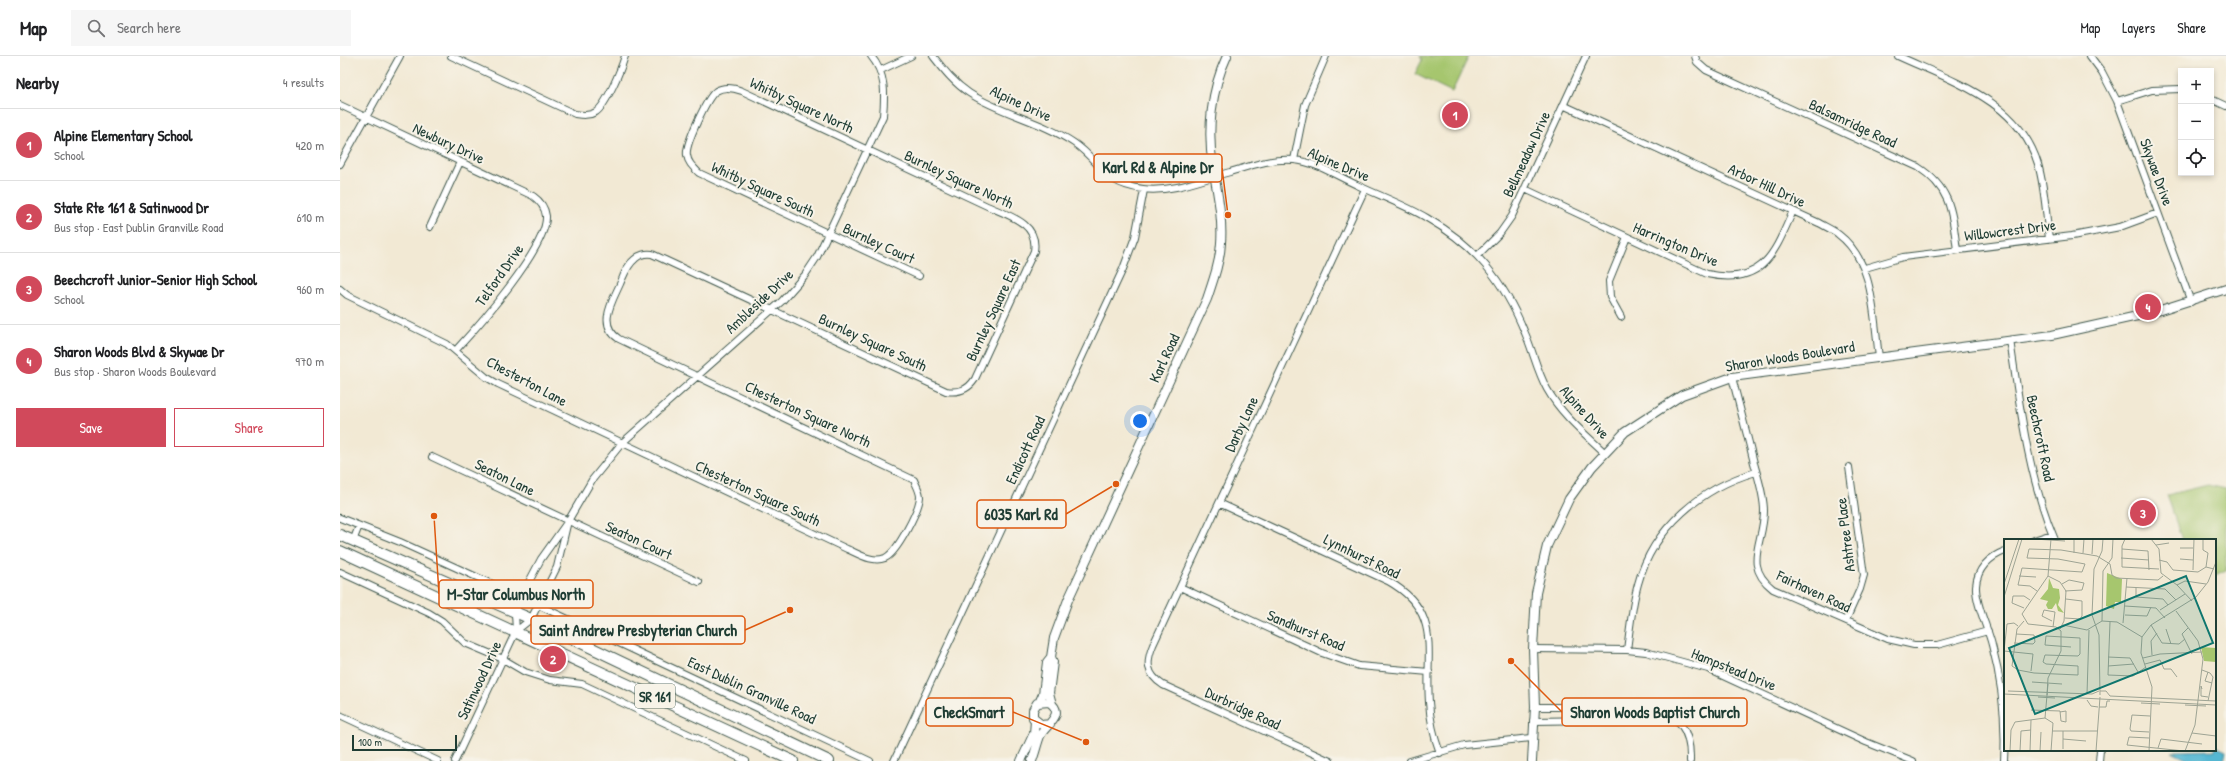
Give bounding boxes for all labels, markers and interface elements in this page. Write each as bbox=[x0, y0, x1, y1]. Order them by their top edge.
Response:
search box bbox=[71, 10, 351, 46]
text: Map bbox=[20, 15, 47, 41]
icon: search bbox=[85, 17, 107, 39]
text: Search here bbox=[117, 17, 181, 38]
text: Map bbox=[2080, 18, 2100, 37]
text: Layers bbox=[2122, 18, 2155, 37]
text: Share bbox=[2177, 18, 2206, 37]
map controls bbox=[2178, 68, 2214, 176]
button: + bbox=[2178, 68, 2214, 104]
text: Nearby bbox=[16, 71, 59, 94]
street label: Whitby Square North bbox=[747, 72, 857, 138]
text: 4 results bbox=[283, 73, 324, 91]
street label: Alpine Drive bbox=[987, 80, 1055, 126]
street label: Balsamridge Road bbox=[1806, 93, 1901, 153]
pin: 1 bbox=[1442, 100, 1468, 130]
button: − bbox=[2178, 104, 2214, 140]
street label: Bellmeadow Drive bbox=[1497, 108, 1555, 200]
street label: Newbury Drive bbox=[410, 117, 488, 169]
text: Alpine Elementary School bbox=[54, 125, 193, 146]
text: 1 bbox=[27, 136, 31, 154]
text: 420 m bbox=[295, 136, 324, 154]
street label: Skywae Drive bbox=[2135, 136, 2179, 208]
button: locate bbox=[2178, 140, 2214, 176]
street label: Alpine Drive bbox=[1305, 142, 1373, 186]
street label: Burnley Square North bbox=[901, 145, 1017, 213]
text: School bbox=[54, 146, 84, 164]
callout: Karl Rd & Alpine Dr bbox=[1094, 154, 1222, 182]
street label: Whitby Square South bbox=[708, 156, 818, 222]
text: Karl Rd & Alpine Dr bbox=[1102, 156, 1215, 179]
street label: Arbor Hill Drive bbox=[1725, 158, 1809, 212]
text: State Rte 161 & Satinwood Dr bbox=[54, 197, 209, 218]
text: 2 bbox=[26, 208, 32, 226]
text: 610 m bbox=[296, 208, 324, 226]
street label: Willowcrest Drive bbox=[1963, 214, 2057, 246]
street label: Burnley Court bbox=[840, 217, 919, 269]
street label: Harrington Drive bbox=[1630, 217, 1722, 271]
text: Bus stop · East Dublin Granville Road bbox=[54, 218, 223, 236]
street label: Telford Drive bbox=[470, 240, 528, 310]
street label: Burnley Square East bbox=[960, 255, 1026, 364]
street label: Ambleside Drive bbox=[720, 264, 798, 338]
text: Beechcroft Junior-Senior High School bbox=[54, 269, 257, 290]
text: 3 bbox=[26, 280, 32, 298]
text: 960 m bbox=[296, 280, 324, 298]
text: School bbox=[54, 290, 84, 308]
pin: 4 bbox=[2135, 292, 2161, 322]
street label: Burnley Square South bbox=[815, 308, 931, 376]
street label: Karl Road bbox=[1144, 330, 1184, 386]
street label: Sharon Woods Boulevard bbox=[1724, 335, 1856, 377]
text: Sharon Woods Blvd & Skywae Dr bbox=[54, 341, 224, 362]
street label: Chesterton Lane bbox=[483, 351, 571, 411]
text: 4 bbox=[27, 352, 31, 370]
text: 970 m bbox=[295, 352, 324, 370]
text: Bus stop · Sharon Woods Boulevard bbox=[54, 362, 216, 380]
street label: Chesterton Square North bbox=[742, 376, 874, 452]
street label: Alpine Drive bbox=[1555, 381, 1615, 443]
street label: Darby Lane bbox=[1219, 393, 1263, 455]
street label: Beechcroft Road bbox=[2022, 393, 2060, 483]
button: Save bbox=[16, 408, 166, 447]
button: Share bbox=[174, 408, 324, 447]
your location bbox=[1130, 411, 1150, 431]
street label: Endicott Road bbox=[1000, 412, 1050, 487]
street label: Seaton Lane bbox=[471, 453, 539, 501]
street label: Chesterton Square South bbox=[692, 455, 824, 531]
street label: Ashtree Place bbox=[1830, 497, 1860, 573]
pin: 3 bbox=[2130, 498, 2156, 528]
callout: 6035 Karl Rd bbox=[977, 500, 1066, 528]
text: 6035 Karl Rd bbox=[984, 503, 1058, 525]
street label: Seaton Court bbox=[602, 515, 677, 565]
street label: Lynnhurst Road bbox=[1320, 528, 1404, 584]
inset map bbox=[2004, 539, 2216, 751]
street label: Fairhaven Road bbox=[1773, 564, 1855, 617]
callout: M-Star Columbus North bbox=[439, 580, 593, 608]
text: M-Star Columbus North bbox=[447, 583, 585, 605]
street label: Sandhurst Road bbox=[1264, 604, 1348, 656]
callout: Saint Andrew Presbyterian Church bbox=[531, 616, 745, 644]
text: Saint Andrew Presbyterian Church bbox=[539, 619, 737, 642]
street label: Satinwood Drive bbox=[452, 637, 506, 723]
street label: Hampstead Drive bbox=[1688, 642, 1780, 696]
pin: 2 bbox=[540, 644, 566, 674]
street label: East Dublin Granville Road bbox=[684, 651, 820, 729]
street label: Durbridge Road bbox=[1202, 681, 1284, 735]
road number: SR 161 bbox=[635, 684, 675, 708]
callout: CheckSmart bbox=[926, 698, 1013, 726]
callout: Sharon Woods Baptist Church bbox=[1562, 698, 1747, 726]
text: CheckSmart bbox=[934, 701, 1005, 723]
text: Sharon Woods Baptist Church bbox=[1570, 701, 1740, 724]
scale bar bbox=[352, 733, 457, 752]
text: 100 m bbox=[358, 735, 382, 749]

